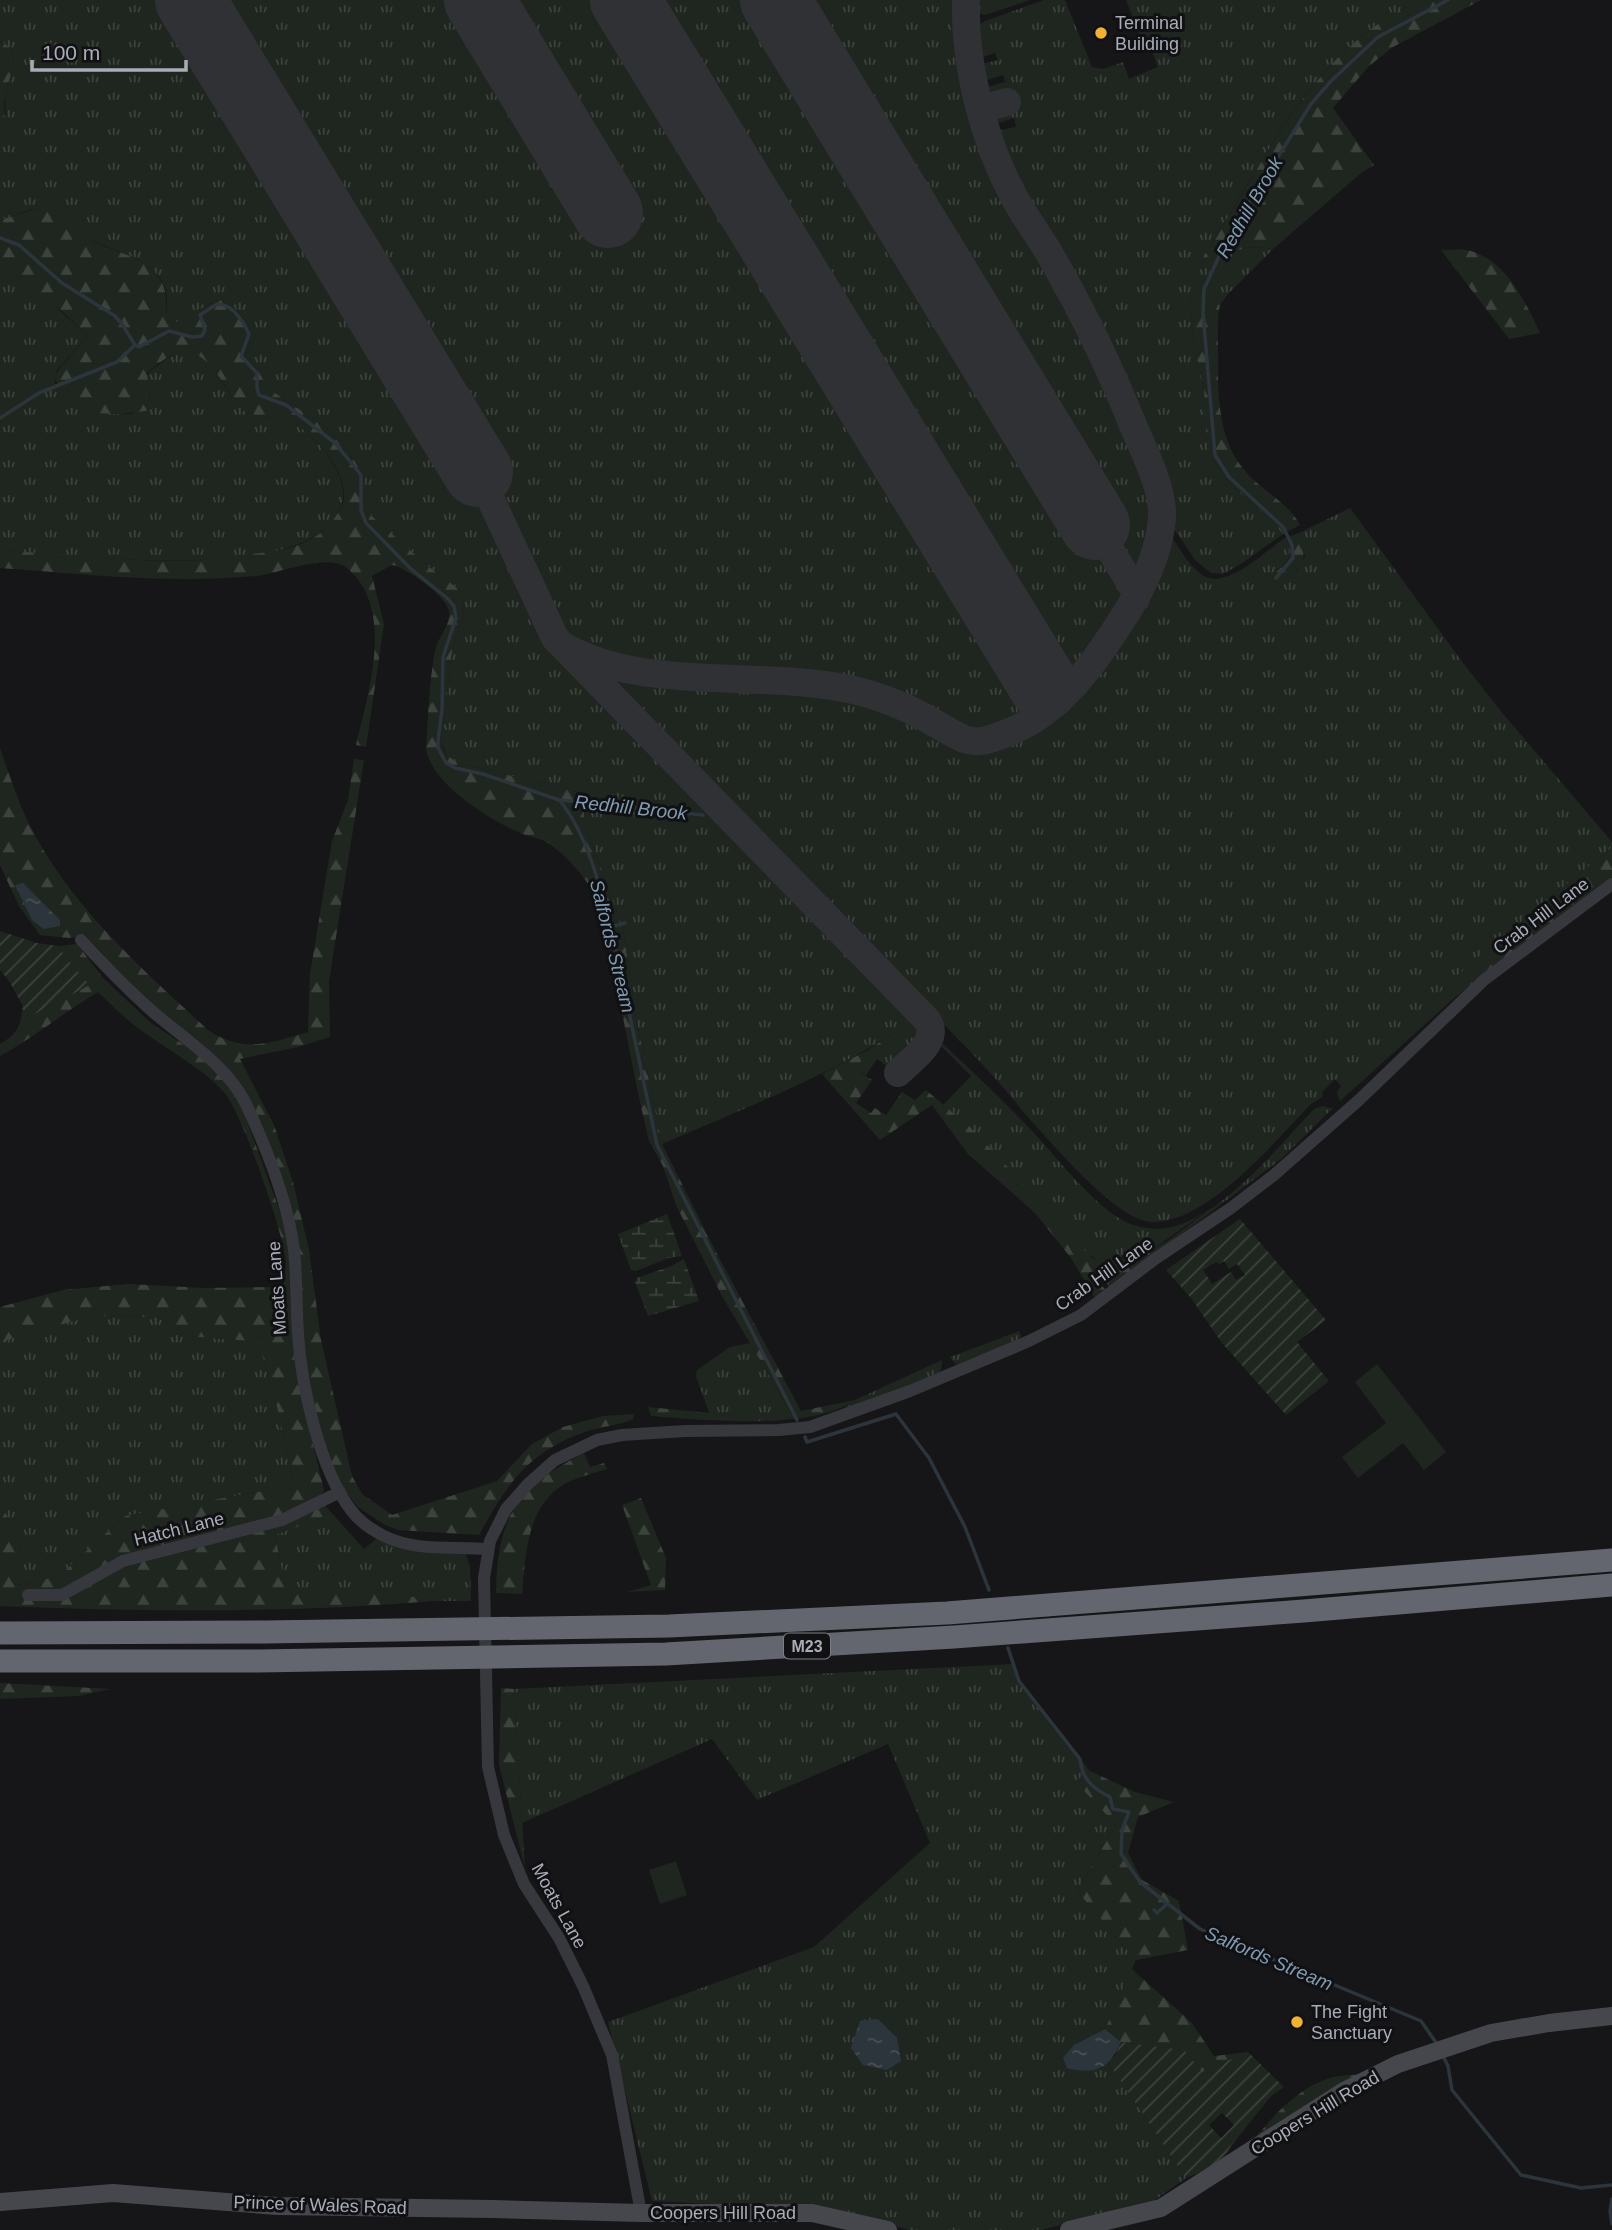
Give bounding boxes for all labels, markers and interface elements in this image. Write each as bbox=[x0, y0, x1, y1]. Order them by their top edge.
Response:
place label: Terminal Building bbox=[1115, 13, 1183, 54]
marker: Terminal Building bbox=[1093, 25, 1109, 41]
scale bar bbox=[32, 28, 186, 72]
text: 100 m bbox=[42, 41, 100, 64]
water label: Redhill Brook bbox=[1212, 152, 1288, 261]
water label: Redhill Brook bbox=[574, 791, 690, 824]
street label: Crab Hill Lane bbox=[1489, 874, 1593, 958]
water label: Salfords Stream bbox=[586, 877, 639, 1015]
street label: Crab Hill Lane bbox=[1052, 1233, 1156, 1315]
street label: Moats Lane bbox=[264, 1240, 290, 1336]
street label: Hatch Lane bbox=[132, 1508, 226, 1550]
road number: M23 bbox=[784, 1634, 830, 1658]
street label: Moats Lane bbox=[527, 1860, 591, 1952]
water label: Salfords Stream bbox=[1202, 1922, 1336, 1995]
place label: The Fight Sanctuary bbox=[1311, 2002, 1392, 2043]
marker: The Fight Sanctuary bbox=[1289, 2014, 1305, 2030]
street label: Coopers Hill Road bbox=[1247, 2067, 1383, 2159]
street label: Prince of Wales Road bbox=[233, 2192, 407, 2218]
street label: Coopers Hill Road bbox=[650, 2203, 796, 2223]

